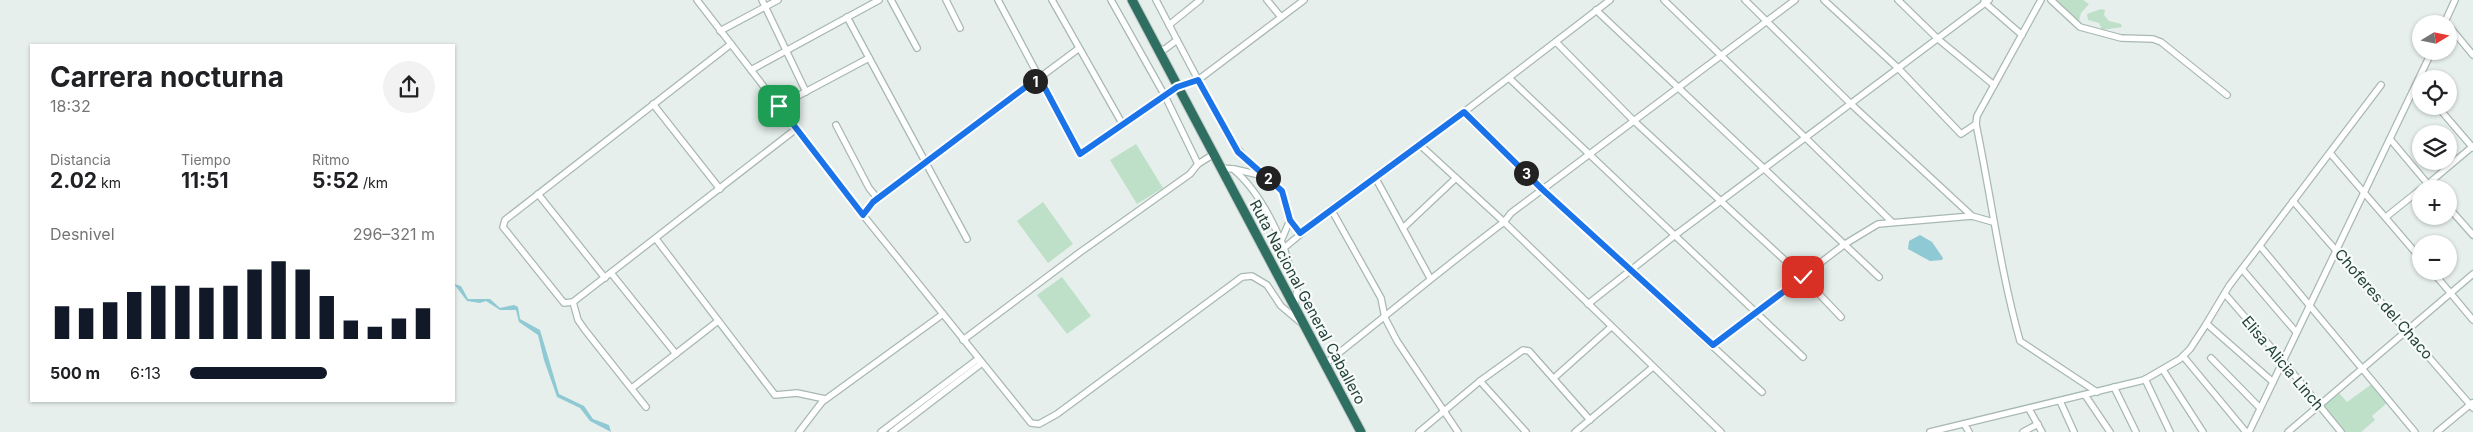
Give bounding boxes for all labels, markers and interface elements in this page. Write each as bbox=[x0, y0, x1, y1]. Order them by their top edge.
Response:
north arrow bbox=[2412, 15, 2458, 60]
map controls bbox=[2412, 15, 2457, 280]
text: Carrera nocturna bbox=[50, 60, 284, 94]
button: share bbox=[383, 61, 435, 113]
pin: 1 bbox=[1022, 68, 1048, 94]
button: locate bbox=[2412, 70, 2457, 115]
text: 1 bbox=[1032, 73, 1039, 90]
pin bbox=[758, 85, 800, 127]
icon: arrive bbox=[765, 92, 793, 120]
text: 18:32 bbox=[50, 96, 91, 116]
button: layers bbox=[2412, 125, 2457, 170]
text: Distancia bbox=[50, 151, 111, 168]
text: Tiempo bbox=[181, 151, 231, 168]
text: Ritmo bbox=[312, 151, 350, 168]
pin: 3 bbox=[1514, 160, 1538, 186]
text: 3 bbox=[1522, 165, 1531, 182]
pin: 2 bbox=[1256, 166, 1280, 190]
text: 2.02 bbox=[50, 168, 97, 193]
text: 11:51 bbox=[181, 168, 229, 193]
text: 5:52 bbox=[312, 168, 359, 193]
text: 2 bbox=[1264, 170, 1273, 187]
text: km bbox=[97, 174, 121, 191]
text: /km bbox=[359, 174, 388, 191]
button: + bbox=[2412, 180, 2457, 225]
street label: Ruta Nacional General Caballero bbox=[1246, 196, 1370, 408]
text: Desnivel bbox=[50, 224, 115, 244]
text: 296–321 m bbox=[353, 224, 435, 244]
button: − bbox=[2412, 235, 2457, 280]
street label: Choferes del Chaco bbox=[2331, 245, 2437, 363]
pin bbox=[1782, 256, 1824, 298]
icon: check bbox=[1789, 263, 1817, 291]
street label: Elisa Alicia Linch bbox=[2238, 312, 2328, 414]
text: 500 m bbox=[50, 363, 100, 383]
text: 6:13 bbox=[130, 363, 161, 383]

